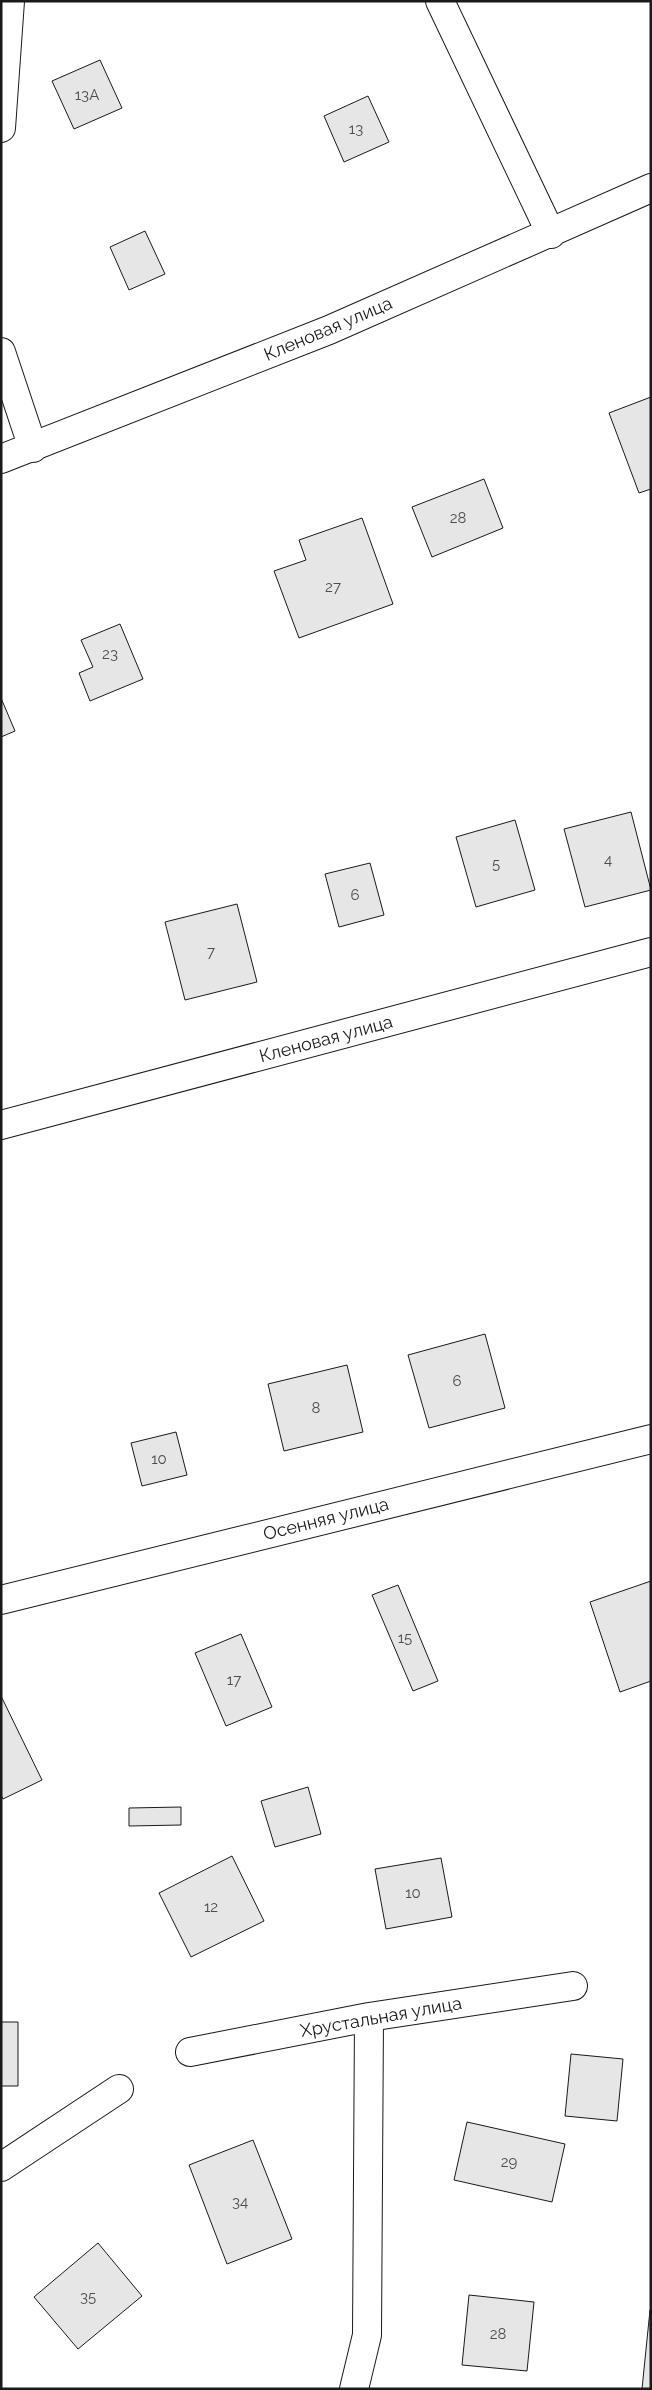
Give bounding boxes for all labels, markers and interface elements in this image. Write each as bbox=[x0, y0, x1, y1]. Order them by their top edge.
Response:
house number: 13А bbox=[75, 86, 99, 104]
house number: 13 bbox=[349, 120, 363, 138]
street label: Кленовая улица bbox=[261, 292, 395, 365]
house number: 28 bbox=[450, 509, 466, 527]
house number: 27 bbox=[325, 578, 341, 596]
house number: 23 bbox=[102, 645, 118, 663]
house number: 4 bbox=[604, 851, 612, 869]
house number: 5 bbox=[492, 855, 500, 873]
house number: 6 bbox=[350, 886, 360, 904]
house number: 7 bbox=[207, 943, 215, 961]
street label: Кленовая улица bbox=[257, 1011, 395, 1066]
house number: 6 bbox=[452, 1372, 462, 1390]
house number: 8 bbox=[312, 1399, 321, 1417]
house number: 10 bbox=[151, 1450, 167, 1468]
street label: Осенняя улица bbox=[261, 1493, 391, 1544]
house number: 15 bbox=[398, 1629, 412, 1647]
house number: 17 bbox=[227, 1671, 241, 1689]
house number: 10 bbox=[405, 1884, 421, 1902]
house number: 12 bbox=[204, 1898, 218, 1916]
street label: Хрустальная улица bbox=[299, 1992, 463, 2041]
house number: 29 bbox=[501, 2153, 518, 2171]
house number: 34 bbox=[232, 2193, 248, 2211]
house number: 35 bbox=[80, 2288, 96, 2306]
house number: 28 bbox=[490, 2325, 506, 2343]

